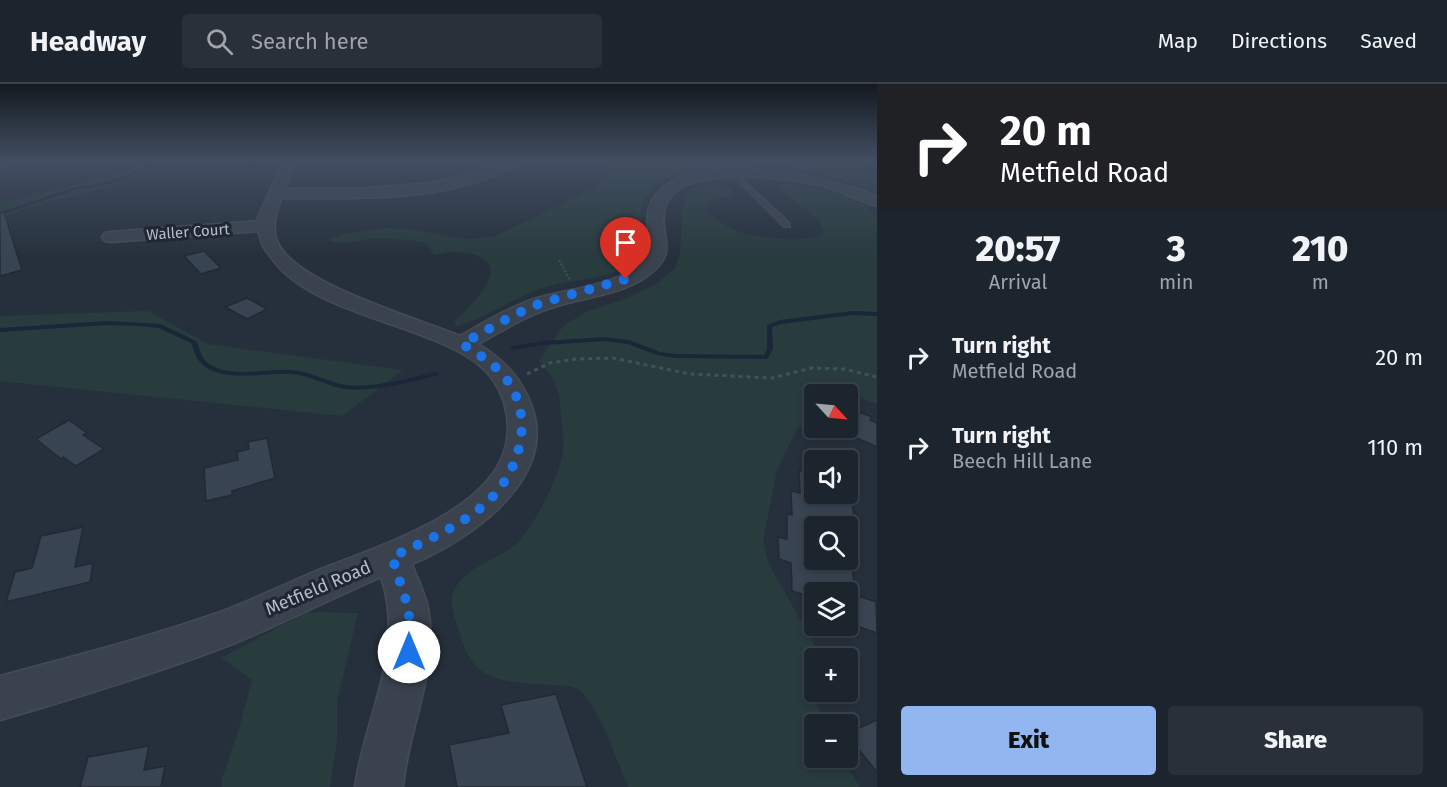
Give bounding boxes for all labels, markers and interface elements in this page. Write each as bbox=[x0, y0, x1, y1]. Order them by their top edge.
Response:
search box bbox=[182, 14, 602, 68]
text: Headway bbox=[30, 25, 146, 58]
icon: search bbox=[203, 25, 236, 58]
text: Search here bbox=[251, 28, 369, 55]
text: Map bbox=[1158, 28, 1198, 54]
text: Directions bbox=[1231, 28, 1327, 54]
text: Saved bbox=[1360, 28, 1417, 54]
text: 20 m bbox=[1000, 106, 1092, 156]
icon: right bbox=[901, 108, 979, 186]
text: Metfield Road bbox=[1000, 157, 1169, 189]
pin bbox=[600, 217, 651, 279]
street label: Waller Court bbox=[146, 220, 231, 244]
icon: arrive bbox=[609, 226, 642, 259]
text: 20:57 bbox=[976, 227, 1060, 271]
text: 3 bbox=[1167, 227, 1186, 271]
text: 210 bbox=[1292, 227, 1348, 271]
text: Arrival bbox=[989, 270, 1047, 294]
text: min bbox=[1159, 270, 1193, 294]
text: m bbox=[1312, 270, 1329, 294]
text: Turn right bbox=[952, 332, 1051, 359]
icon: right bbox=[901, 341, 934, 374]
text: 20 m bbox=[1375, 344, 1423, 371]
text: Metfield Road bbox=[952, 359, 1077, 383]
north arrow bbox=[804, 384, 858, 438]
map controls bbox=[804, 384, 858, 768]
text: Turn right bbox=[952, 422, 1051, 449]
icon: right bbox=[901, 431, 934, 464]
text: 110 m bbox=[1367, 434, 1423, 461]
text: Beech Hill Lane bbox=[952, 449, 1092, 473]
button: sound bbox=[804, 450, 858, 504]
button: search bbox=[804, 516, 858, 570]
street label: Metfield Road bbox=[262, 556, 374, 620]
button: layers bbox=[804, 582, 858, 636]
position arrow bbox=[377, 620, 441, 684]
button: + bbox=[804, 648, 858, 702]
button: Exit bbox=[901, 706, 1156, 775]
button: Share bbox=[1168, 706, 1423, 775]
button: − bbox=[804, 714, 858, 768]

